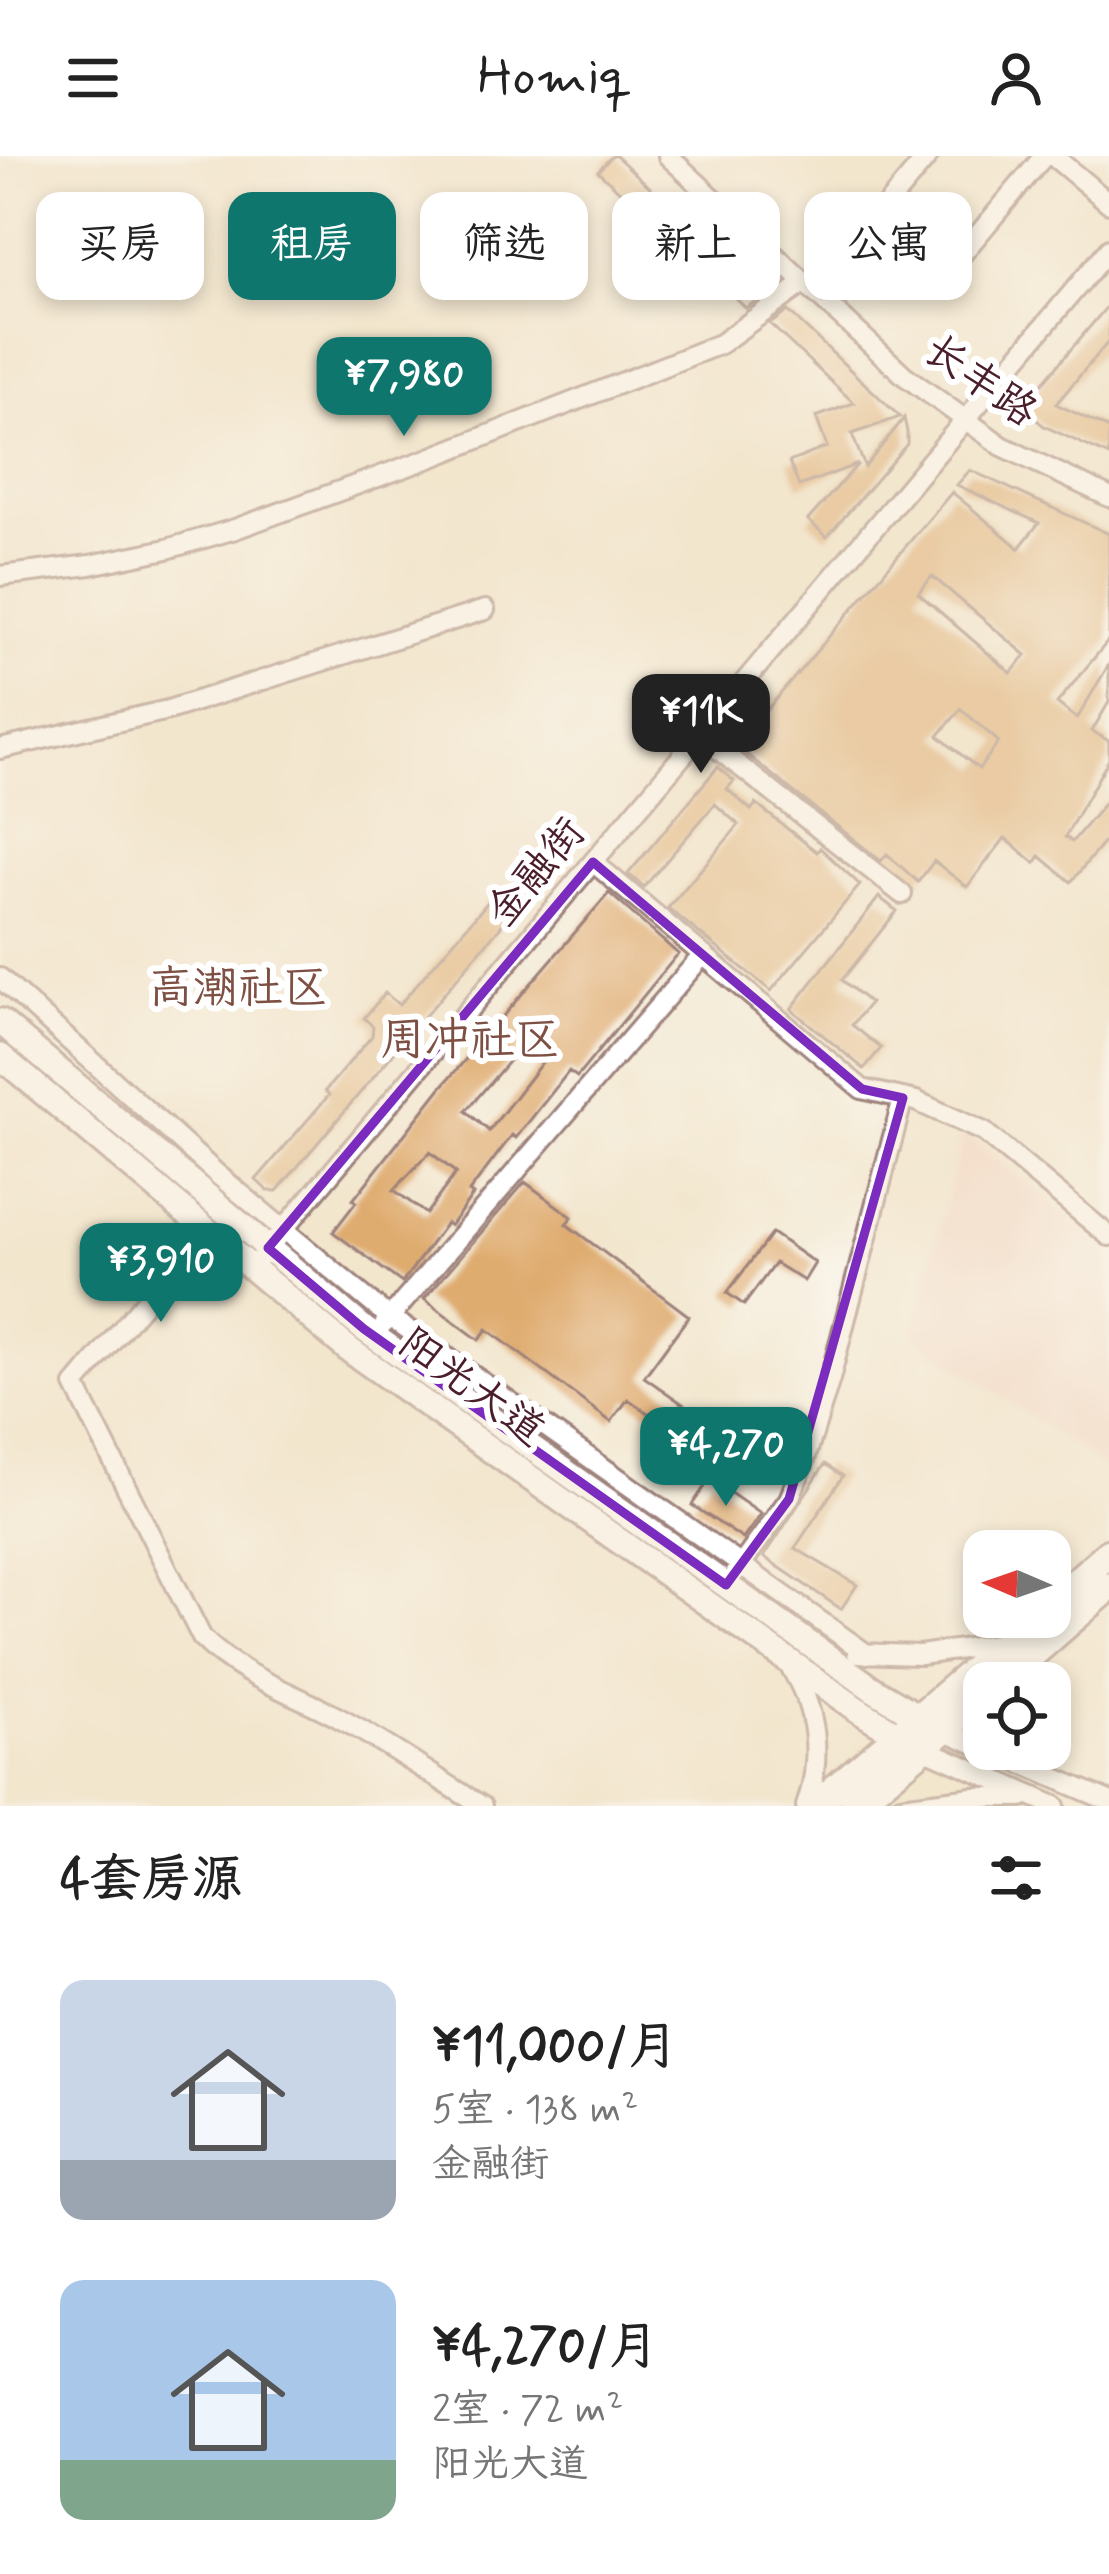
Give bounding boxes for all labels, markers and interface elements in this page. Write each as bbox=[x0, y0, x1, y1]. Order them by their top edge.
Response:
text: Homiq bbox=[477, 43, 632, 114]
icon: menu bbox=[60, 45, 126, 111]
icon: person bbox=[983, 45, 1049, 111]
chip: 买房 bbox=[36, 192, 204, 300]
chip: 租房 bbox=[228, 192, 396, 300]
chip: 筛选 bbox=[420, 192, 588, 300]
chip: 新上 bbox=[612, 192, 780, 300]
chip: 公寓 bbox=[804, 192, 972, 300]
street label: 长丰路 bbox=[913, 323, 1047, 441]
pin: ¥7,980 bbox=[306, 337, 502, 439]
text: ¥7,980 bbox=[344, 350, 464, 401]
pin: ¥11K bbox=[630, 674, 772, 776]
text: ¥11K bbox=[659, 687, 743, 738]
street label: 金融街 bbox=[475, 807, 599, 939]
district label: 高潮社区 bbox=[148, 960, 328, 1019]
district label: 周冲社区 bbox=[380, 1012, 560, 1071]
pin: ¥3,910 bbox=[63, 1223, 259, 1325]
text: ¥3,910 bbox=[107, 1236, 215, 1287]
street label: 阳光大道 bbox=[387, 1316, 555, 1460]
pin: ¥4,270 bbox=[628, 1407, 824, 1509]
text: ¥4,270 bbox=[667, 1420, 785, 1471]
north arrow bbox=[963, 1530, 1071, 1638]
map controls bbox=[963, 1530, 1071, 1770]
button: locate bbox=[963, 1662, 1071, 1770]
icon: filters bbox=[983, 1845, 1049, 1911]
text: 4套房源 bbox=[60, 1848, 243, 1914]
text: ¥11,000/月 bbox=[432, 2015, 679, 2081]
icon: home bbox=[156, 2028, 300, 2172]
text: 5室 · 138 m² bbox=[432, 2085, 638, 2136]
text: 金融街 bbox=[432, 2140, 549, 2191]
text: ¥4,270/月 bbox=[432, 2315, 659, 2381]
icon: home bbox=[156, 2328, 300, 2472]
text: 2室 · 72 m² bbox=[432, 2385, 623, 2436]
text: 阳光大道 bbox=[432, 2440, 588, 2491]

